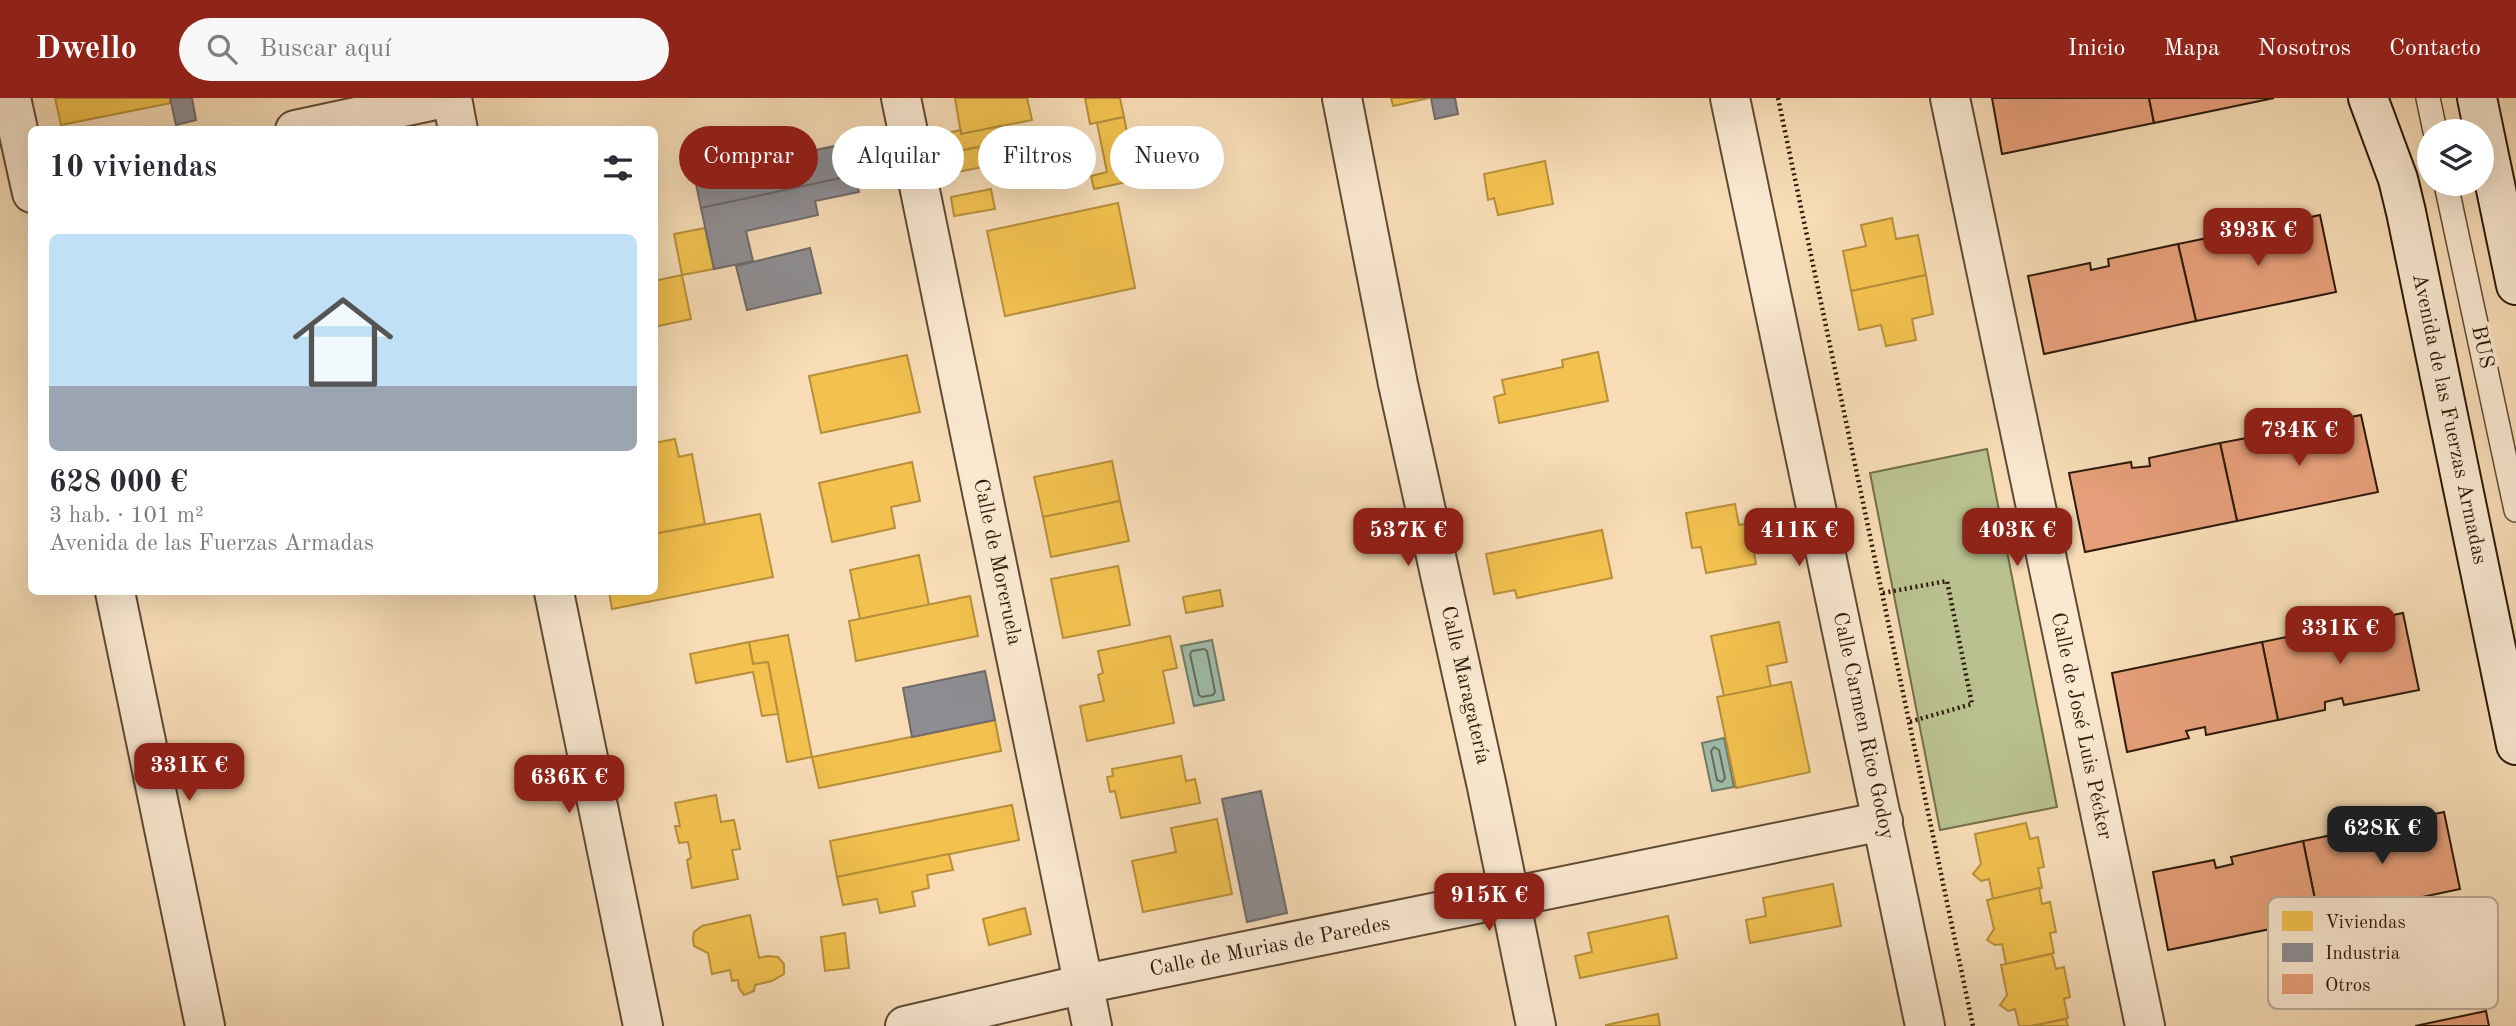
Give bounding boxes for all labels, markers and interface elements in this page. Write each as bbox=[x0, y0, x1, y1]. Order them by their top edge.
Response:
search box bbox=[179, 18, 669, 81]
icon: search bbox=[203, 30, 241, 68]
text: Dwello bbox=[35, 33, 137, 66]
text: Buscar aquí bbox=[259, 36, 391, 62]
text: Inicio bbox=[2068, 37, 2126, 61]
text: Mapa bbox=[2164, 37, 2220, 61]
text: Nosotros bbox=[2258, 37, 2351, 61]
text: Contacto bbox=[2389, 37, 2481, 61]
map controls bbox=[2417, 119, 2494, 196]
button: layers bbox=[2417, 119, 2494, 196]
chip: Comprar bbox=[679, 126, 818, 189]
chip: Alquilar bbox=[832, 126, 964, 189]
chip: Filtros bbox=[978, 126, 1096, 189]
chip: Nuevo bbox=[1110, 126, 1224, 189]
icon: filters bbox=[599, 149, 637, 187]
text: 10 viviendas bbox=[49, 153, 217, 183]
pin: 393K € bbox=[2201, 208, 2315, 268]
text: 393K € bbox=[2219, 219, 2297, 242]
street label: Avenida de las Fuerzas Armadas bbox=[2408, 272, 2490, 566]
icon: home bbox=[280, 279, 406, 405]
street label: BUS bbox=[2467, 324, 2497, 370]
pin: 734K € bbox=[2242, 408, 2356, 468]
text: 734K € bbox=[2260, 419, 2338, 442]
text: 628 000 € bbox=[49, 468, 188, 498]
street label: Calle de Moreruela bbox=[969, 477, 1025, 647]
text: 3 hab. · 101 m² bbox=[49, 504, 204, 527]
pin: 537K € bbox=[1351, 508, 1465, 568]
pin: 411K € bbox=[1742, 508, 1856, 568]
pin: 403K € bbox=[1960, 508, 2074, 568]
text: 537K € bbox=[1369, 519, 1447, 542]
text: 411K € bbox=[1760, 519, 1838, 542]
text: 403K € bbox=[1978, 519, 2056, 542]
text: Avenida de las Fuerzas Armadas bbox=[49, 532, 374, 555]
street label: Calle Maragatería bbox=[1437, 604, 1493, 766]
pin: 331K € bbox=[2283, 606, 2397, 666]
street label: Calle Carmen Rico Godoy bbox=[1829, 610, 1897, 842]
street label: Calle de José Luis Pécker bbox=[2047, 611, 2115, 842]
text: 331K € bbox=[2301, 617, 2379, 640]
pin: 331K € bbox=[132, 744, 246, 803]
text: 331K € bbox=[150, 754, 228, 777]
pin: 636K € bbox=[512, 756, 626, 815]
text: 636K € bbox=[530, 766, 608, 789]
pin: 628K € bbox=[2325, 806, 2439, 866]
text: 628K € bbox=[2343, 817, 2421, 840]
pin: 915K € bbox=[1432, 874, 1546, 933]
text: 915K € bbox=[1450, 884, 1528, 907]
legend bbox=[2268, 897, 2498, 1009]
street label: Calle de Murias de Paredes bbox=[1148, 913, 1392, 981]
text: Viviendas bbox=[2325, 914, 2406, 933]
text: Industria bbox=[2325, 945, 2401, 964]
text: Otros bbox=[2325, 977, 2370, 996]

